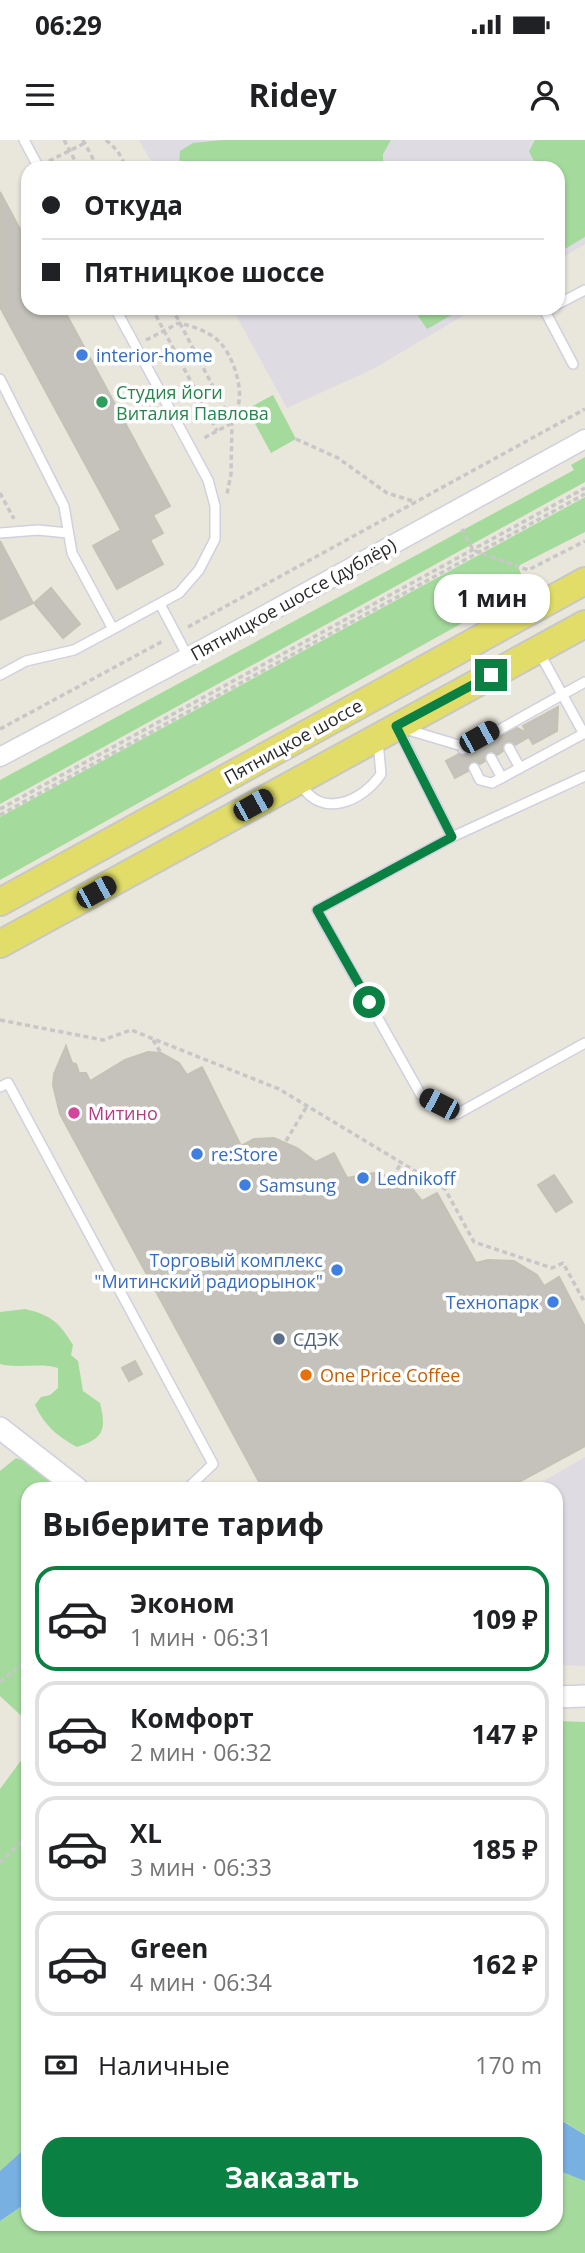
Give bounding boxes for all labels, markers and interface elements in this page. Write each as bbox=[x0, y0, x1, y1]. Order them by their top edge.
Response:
text: 06:29 bbox=[35, 7, 102, 43]
text: Ridey bbox=[248, 73, 337, 116]
icon: menu bbox=[21, 76, 59, 114]
icon: person bbox=[526, 76, 564, 114]
text: Откуда bbox=[84, 187, 183, 223]
text: Пятницкое шоссе bbox=[84, 254, 325, 290]
place label: interior-home bbox=[96, 343, 213, 367]
marker: interior-home bbox=[74, 347, 90, 363]
place label: Студия йоги Виталия Павлова bbox=[116, 380, 269, 425]
marker: Студия йоги Виталия Павлова bbox=[94, 394, 110, 410]
street label: Пятницкое шоссе (дублёр) bbox=[186, 532, 400, 666]
callout: 1 мин bbox=[433, 574, 549, 622]
text: 1 мин bbox=[457, 582, 527, 614]
route end bbox=[475, 659, 507, 691]
street label: Пятницкое шоссе bbox=[220, 693, 366, 789]
car bbox=[456, 718, 503, 756]
car bbox=[230, 786, 277, 824]
car bbox=[73, 873, 120, 911]
route start bbox=[353, 986, 385, 1018]
car bbox=[416, 1085, 463, 1123]
place label: Митино bbox=[88, 1101, 158, 1125]
marker: Митино bbox=[66, 1105, 82, 1121]
place label: re:Store bbox=[211, 1142, 278, 1166]
marker: re:Store bbox=[189, 1146, 205, 1162]
place label: Lednikoff bbox=[377, 1166, 456, 1190]
marker: Lednikoff bbox=[355, 1170, 371, 1186]
place label: Samsung bbox=[259, 1173, 336, 1197]
marker: Samsung bbox=[237, 1177, 253, 1193]
place label: Торговый комплекс "Митинский радиорынок" bbox=[94, 1248, 323, 1293]
marker: Торговый комплекс "Митинский радиорынок" bbox=[329, 1262, 345, 1278]
place label: Технопарк bbox=[446, 1290, 540, 1314]
marker: Технопарк bbox=[545, 1294, 561, 1310]
place label: СДЭК bbox=[293, 1327, 339, 1351]
marker: СДЭК bbox=[271, 1331, 287, 1347]
place label: One Price Coffee bbox=[320, 1363, 460, 1387]
marker: One Price Coffee bbox=[298, 1367, 314, 1383]
text: Выберите тариф bbox=[42, 1502, 324, 1545]
text: Эконом bbox=[130, 1585, 235, 1621]
icon: car bbox=[46, 1587, 109, 1650]
text: 109 ₽ bbox=[472, 1601, 538, 1637]
text: 1 мин · 06:31 bbox=[130, 1621, 272, 1653]
text: Комфорт bbox=[130, 1700, 254, 1736]
icon: car bbox=[46, 1702, 109, 1765]
text: 147 ₽ bbox=[472, 1716, 538, 1752]
text: 2 мин · 06:32 bbox=[130, 1736, 272, 1768]
text: XL bbox=[130, 1815, 162, 1851]
icon: car bbox=[46, 1817, 109, 1880]
text: 185 ₽ bbox=[472, 1831, 538, 1867]
text: 3 мин · 06:33 bbox=[130, 1851, 272, 1883]
text: Green bbox=[130, 1930, 208, 1966]
icon: car bbox=[46, 1932, 109, 1995]
text: 162 ₽ bbox=[472, 1946, 538, 1982]
text: 4 мин · 06:34 bbox=[130, 1966, 272, 1998]
icon: cash bbox=[42, 2046, 80, 2084]
text: Наличные bbox=[98, 2047, 230, 2083]
text: 170 m bbox=[475, 2049, 542, 2081]
button: Заказать bbox=[42, 2137, 542, 2217]

